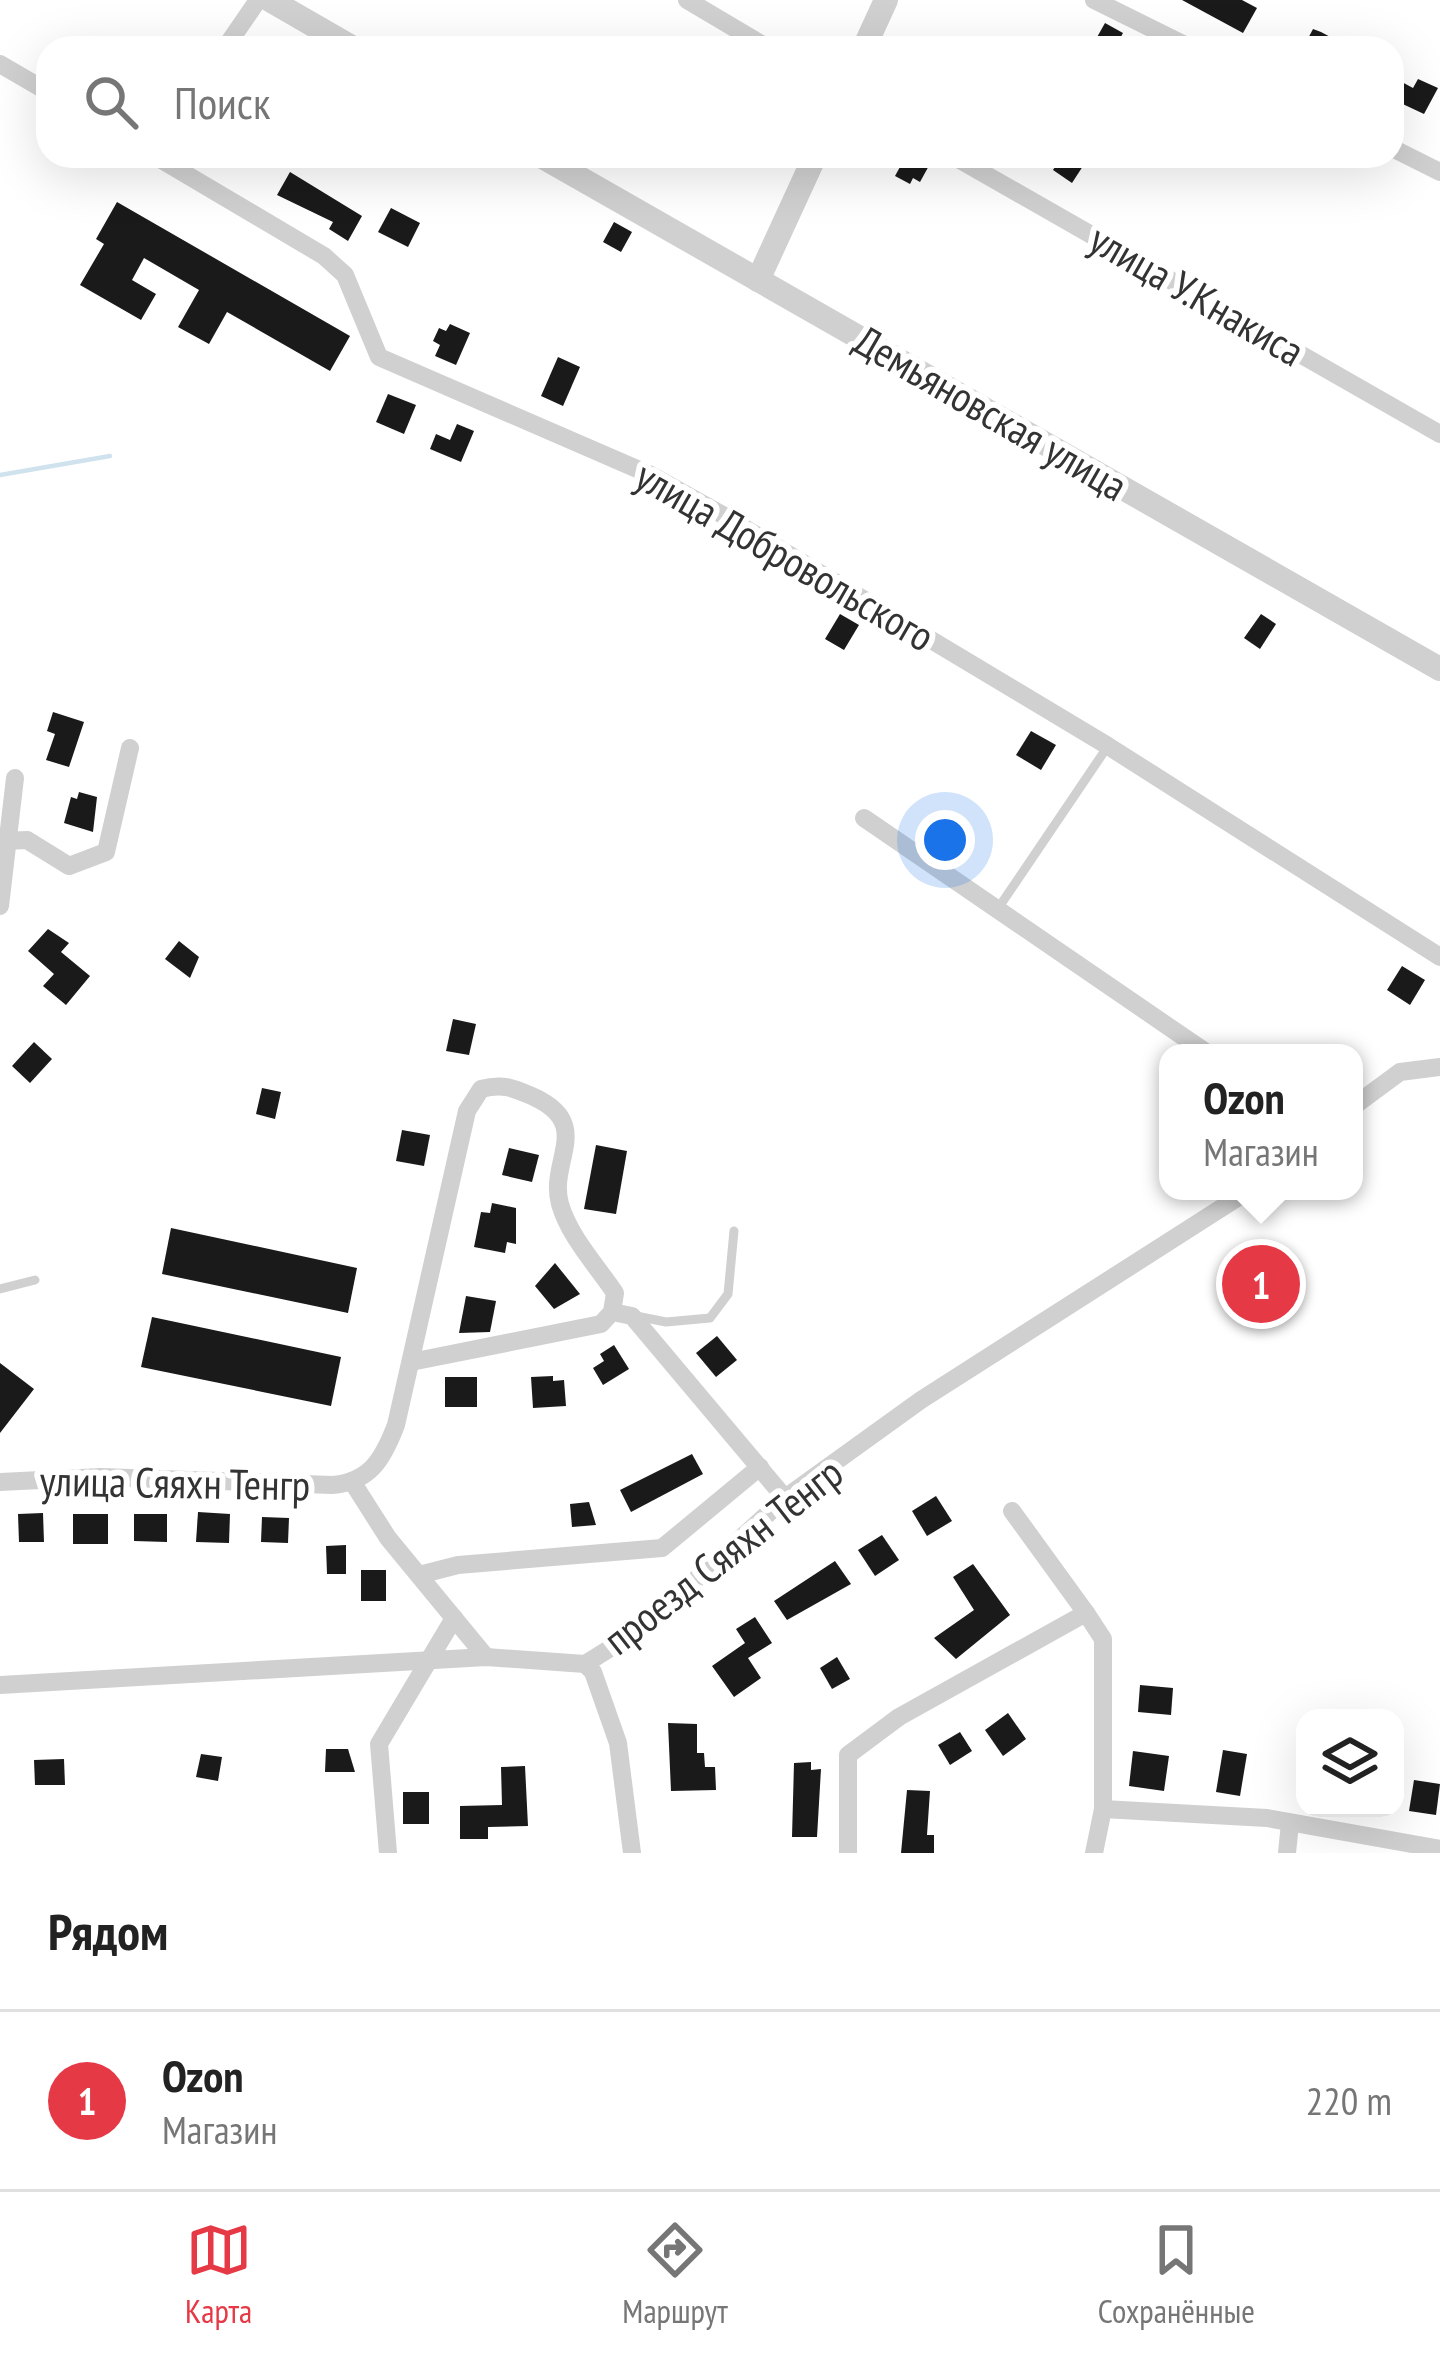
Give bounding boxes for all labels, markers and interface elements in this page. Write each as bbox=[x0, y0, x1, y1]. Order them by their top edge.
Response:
search box bbox=[36, 36, 1404, 168]
icon: search bbox=[78, 69, 144, 135]
text: Поиск bbox=[174, 73, 270, 131]
street label: улица У.Кнакиса bbox=[1080, 211, 1314, 378]
street label: Демьяновская улица bbox=[845, 312, 1137, 513]
street label: улица Добровольского bbox=[626, 448, 944, 663]
your location bbox=[915, 810, 975, 870]
popup bbox=[1159, 1044, 1363, 1200]
text: Ozon bbox=[1203, 1068, 1285, 1126]
text: Магазин bbox=[1203, 1126, 1319, 1177]
pin: 1 bbox=[1222, 1239, 1300, 1329]
street label: проезд Сяяхн Тенгр bbox=[592, 1445, 854, 1666]
street label: улица Сяяхн Тенгр bbox=[39, 1453, 311, 1512]
map controls bbox=[1296, 1709, 1404, 1817]
button: layers bbox=[1296, 1709, 1404, 1817]
text: Рядом bbox=[48, 1898, 168, 1964]
text: Ozon bbox=[162, 2046, 243, 2104]
text: 1 bbox=[78, 2075, 96, 2126]
text: 220 m bbox=[1306, 2075, 1392, 2126]
text: Магазин bbox=[162, 2104, 277, 2155]
tab: Карта bbox=[185, 2217, 252, 2332]
tab: Маршрут bbox=[622, 2217, 728, 2332]
tab: Сохранённые bbox=[1098, 2217, 1255, 2332]

